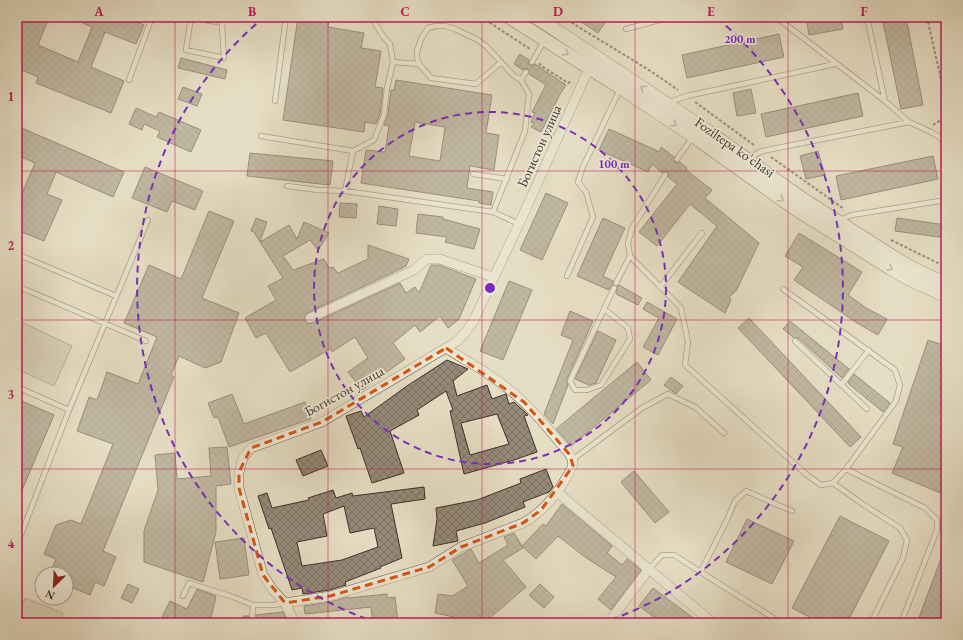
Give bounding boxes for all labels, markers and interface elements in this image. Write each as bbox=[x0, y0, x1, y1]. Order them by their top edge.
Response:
text: A bbox=[93, 3, 104, 20]
text: B bbox=[248, 3, 256, 20]
text: C bbox=[400, 3, 410, 20]
text: D bbox=[553, 3, 563, 20]
text: E bbox=[707, 3, 715, 20]
text: F bbox=[860, 3, 868, 20]
text: 200 m bbox=[724, 31, 756, 47]
one-way arrow bbox=[561, 48, 568, 55]
one-way arrow bbox=[640, 85, 647, 93]
text: 1 bbox=[8, 88, 15, 105]
street label: Богистон улица bbox=[513, 101, 565, 190]
street label: Foziltepa ko'chasi bbox=[692, 113, 779, 182]
one-way arrow bbox=[670, 119, 677, 127]
text: 100 m bbox=[598, 156, 630, 172]
one-way arrow bbox=[776, 194, 783, 201]
text: 2 bbox=[8, 237, 15, 254]
one-way arrow bbox=[886, 264, 893, 271]
centre of rings bbox=[483, 281, 497, 295]
street label: Богистон улица bbox=[301, 361, 387, 420]
text: 3 bbox=[8, 386, 15, 403]
text: 4 bbox=[8, 535, 15, 552]
north arrow bbox=[34, 566, 74, 606]
text: N bbox=[43, 587, 57, 603]

